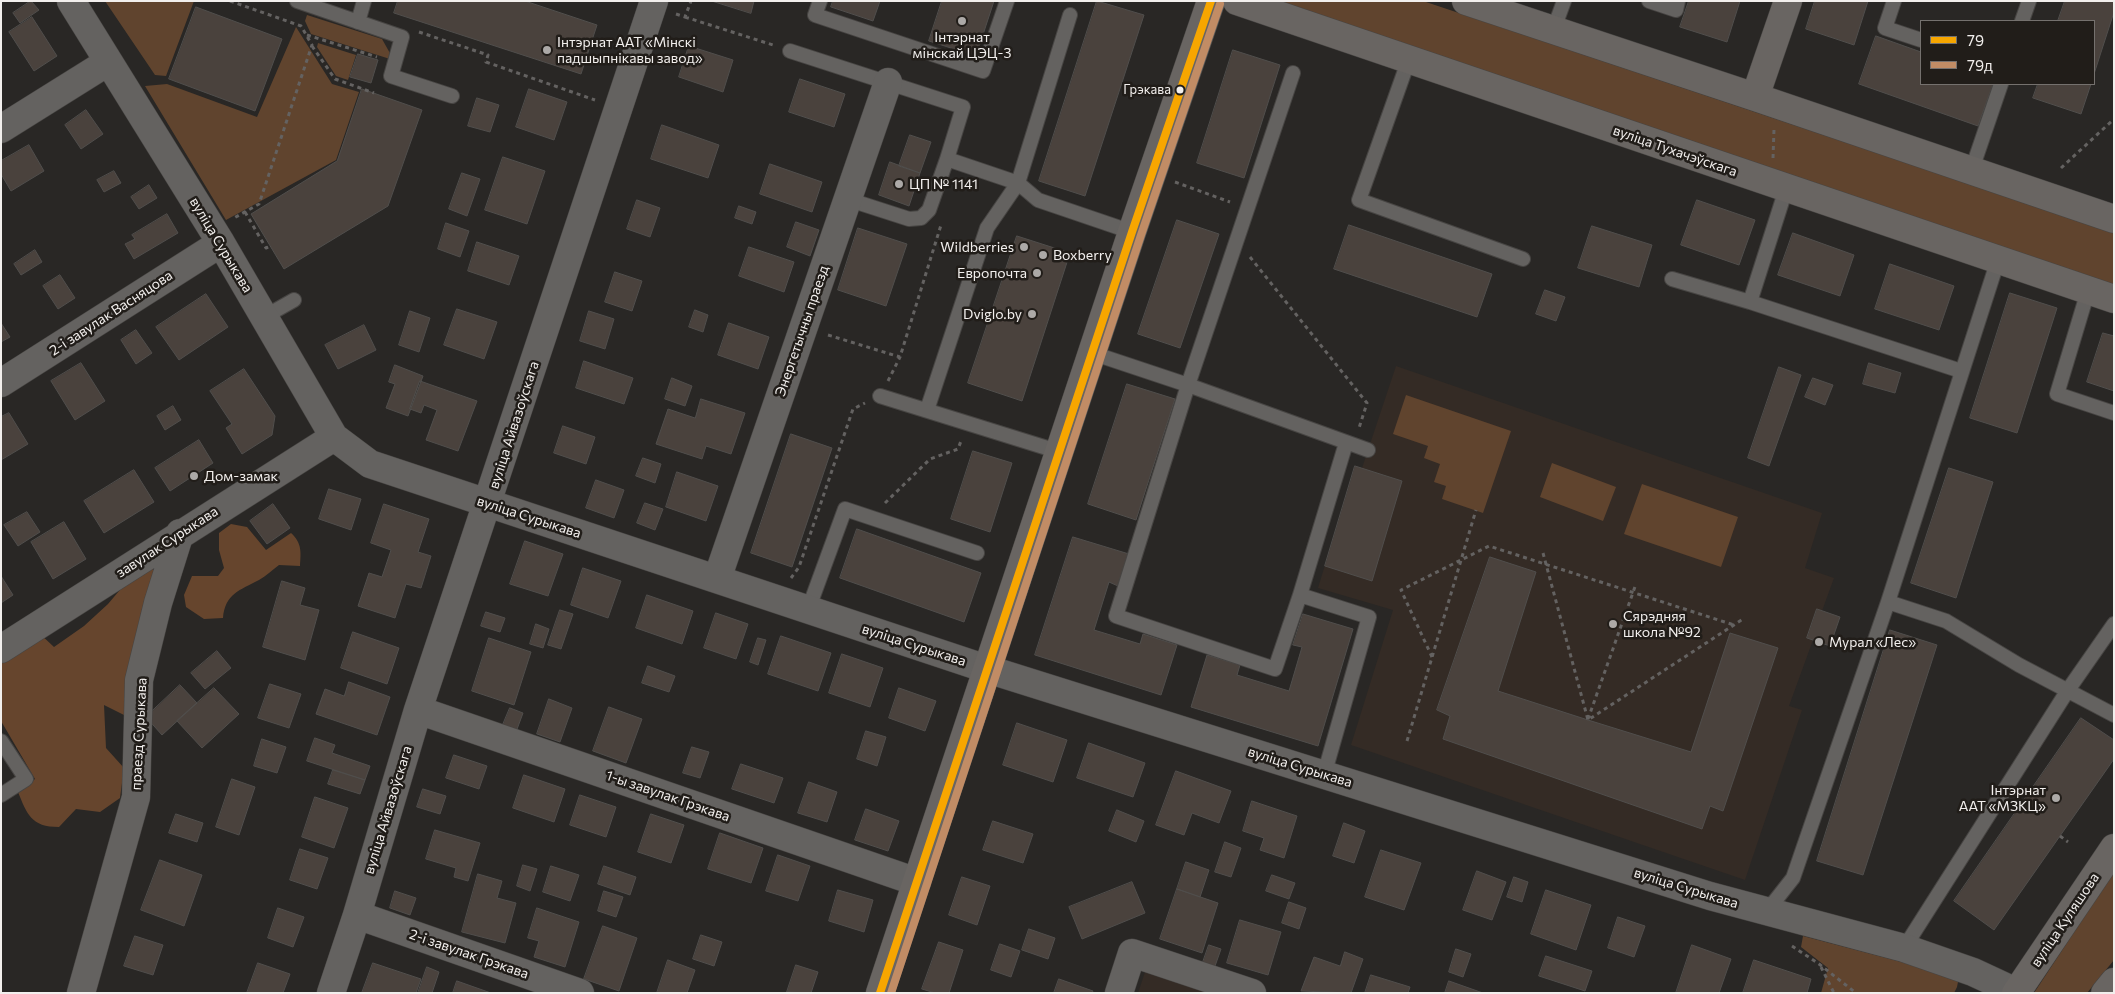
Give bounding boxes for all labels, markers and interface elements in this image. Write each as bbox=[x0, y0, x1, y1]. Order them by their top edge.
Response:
marker: Інтэрнат мінскай ЦЭЦ-3 bbox=[956, 15, 968, 27]
legend bbox=[1920, 20, 2095, 85]
place label: Інтэрнат мінскай ЦЭЦ-3 bbox=[913, 29, 1011, 62]
text: 79 bbox=[1967, 31, 1984, 49]
place label: Інтэрнат ААТ «Мінскі падшыпнікавы завод» bbox=[557, 34, 703, 66]
marker: Інтэрнат ААТ «Мінскі падшыпнікавы завод» bbox=[541, 44, 553, 56]
text: 79д bbox=[1967, 56, 1993, 74]
place label: Грэкава bbox=[1123, 82, 1171, 98]
marker: Грэкава bbox=[1175, 85, 1185, 95]
street label: вуліца Тухачэўскага bbox=[1611, 122, 1739, 180]
place label: ЦП № 1141 bbox=[909, 176, 978, 192]
marker: ЦП № 1141 bbox=[893, 178, 905, 190]
street label: вуліца Сурыкава bbox=[186, 194, 256, 296]
place label: Wildberries bbox=[940, 239, 1014, 255]
marker: Wildberries bbox=[1018, 241, 1030, 253]
place label: Boxberry bbox=[1053, 247, 1112, 263]
marker: Boxberry bbox=[1037, 249, 1049, 261]
street label: Энергетычны праезд bbox=[772, 263, 832, 399]
place label: Европочта bbox=[957, 265, 1027, 281]
street label: 2-і завулак Васняцова bbox=[46, 267, 176, 359]
marker: Европочта bbox=[1031, 267, 1043, 279]
place label: Dviglo.by bbox=[963, 306, 1022, 322]
marker: Dviglo.by bbox=[1026, 308, 1038, 320]
street label: вуліца Айвазоўскага bbox=[485, 359, 543, 491]
place label: Дом-замак bbox=[204, 468, 278, 484]
marker: Дом-замак bbox=[188, 470, 200, 482]
street label: вуліца Сурыкава bbox=[475, 492, 583, 542]
street label: завулак Сурыкава bbox=[113, 503, 221, 581]
place label: Сярэдняя школа №92 bbox=[1623, 608, 1701, 640]
marker: Сярэдняя школа №92 bbox=[1607, 618, 1619, 630]
street label: вуліца Сурыкава bbox=[860, 620, 968, 670]
place label: Мурал «Лес» bbox=[1829, 634, 1916, 650]
marker: Мурал «Лес» bbox=[1813, 636, 1825, 648]
street label: праезд Сурыкава bbox=[128, 677, 150, 791]
street label: вуліца Сурыкава bbox=[1246, 743, 1354, 791]
street label: вуліца Айвазоўскага bbox=[360, 744, 416, 876]
street label: 1-ы завулак Грэкава bbox=[604, 767, 732, 825]
place label: Інтэрнат ААТ «МЗКЦ» bbox=[1959, 782, 2046, 814]
marker: Інтэрнат ААТ «МЗКЦ» bbox=[2050, 792, 2062, 804]
street label: вуліца Сурыкава bbox=[1632, 864, 1740, 912]
street label: вуліца Куляшова bbox=[2027, 870, 2103, 970]
street label: 2-і завулак Грэкава bbox=[407, 926, 531, 982]

